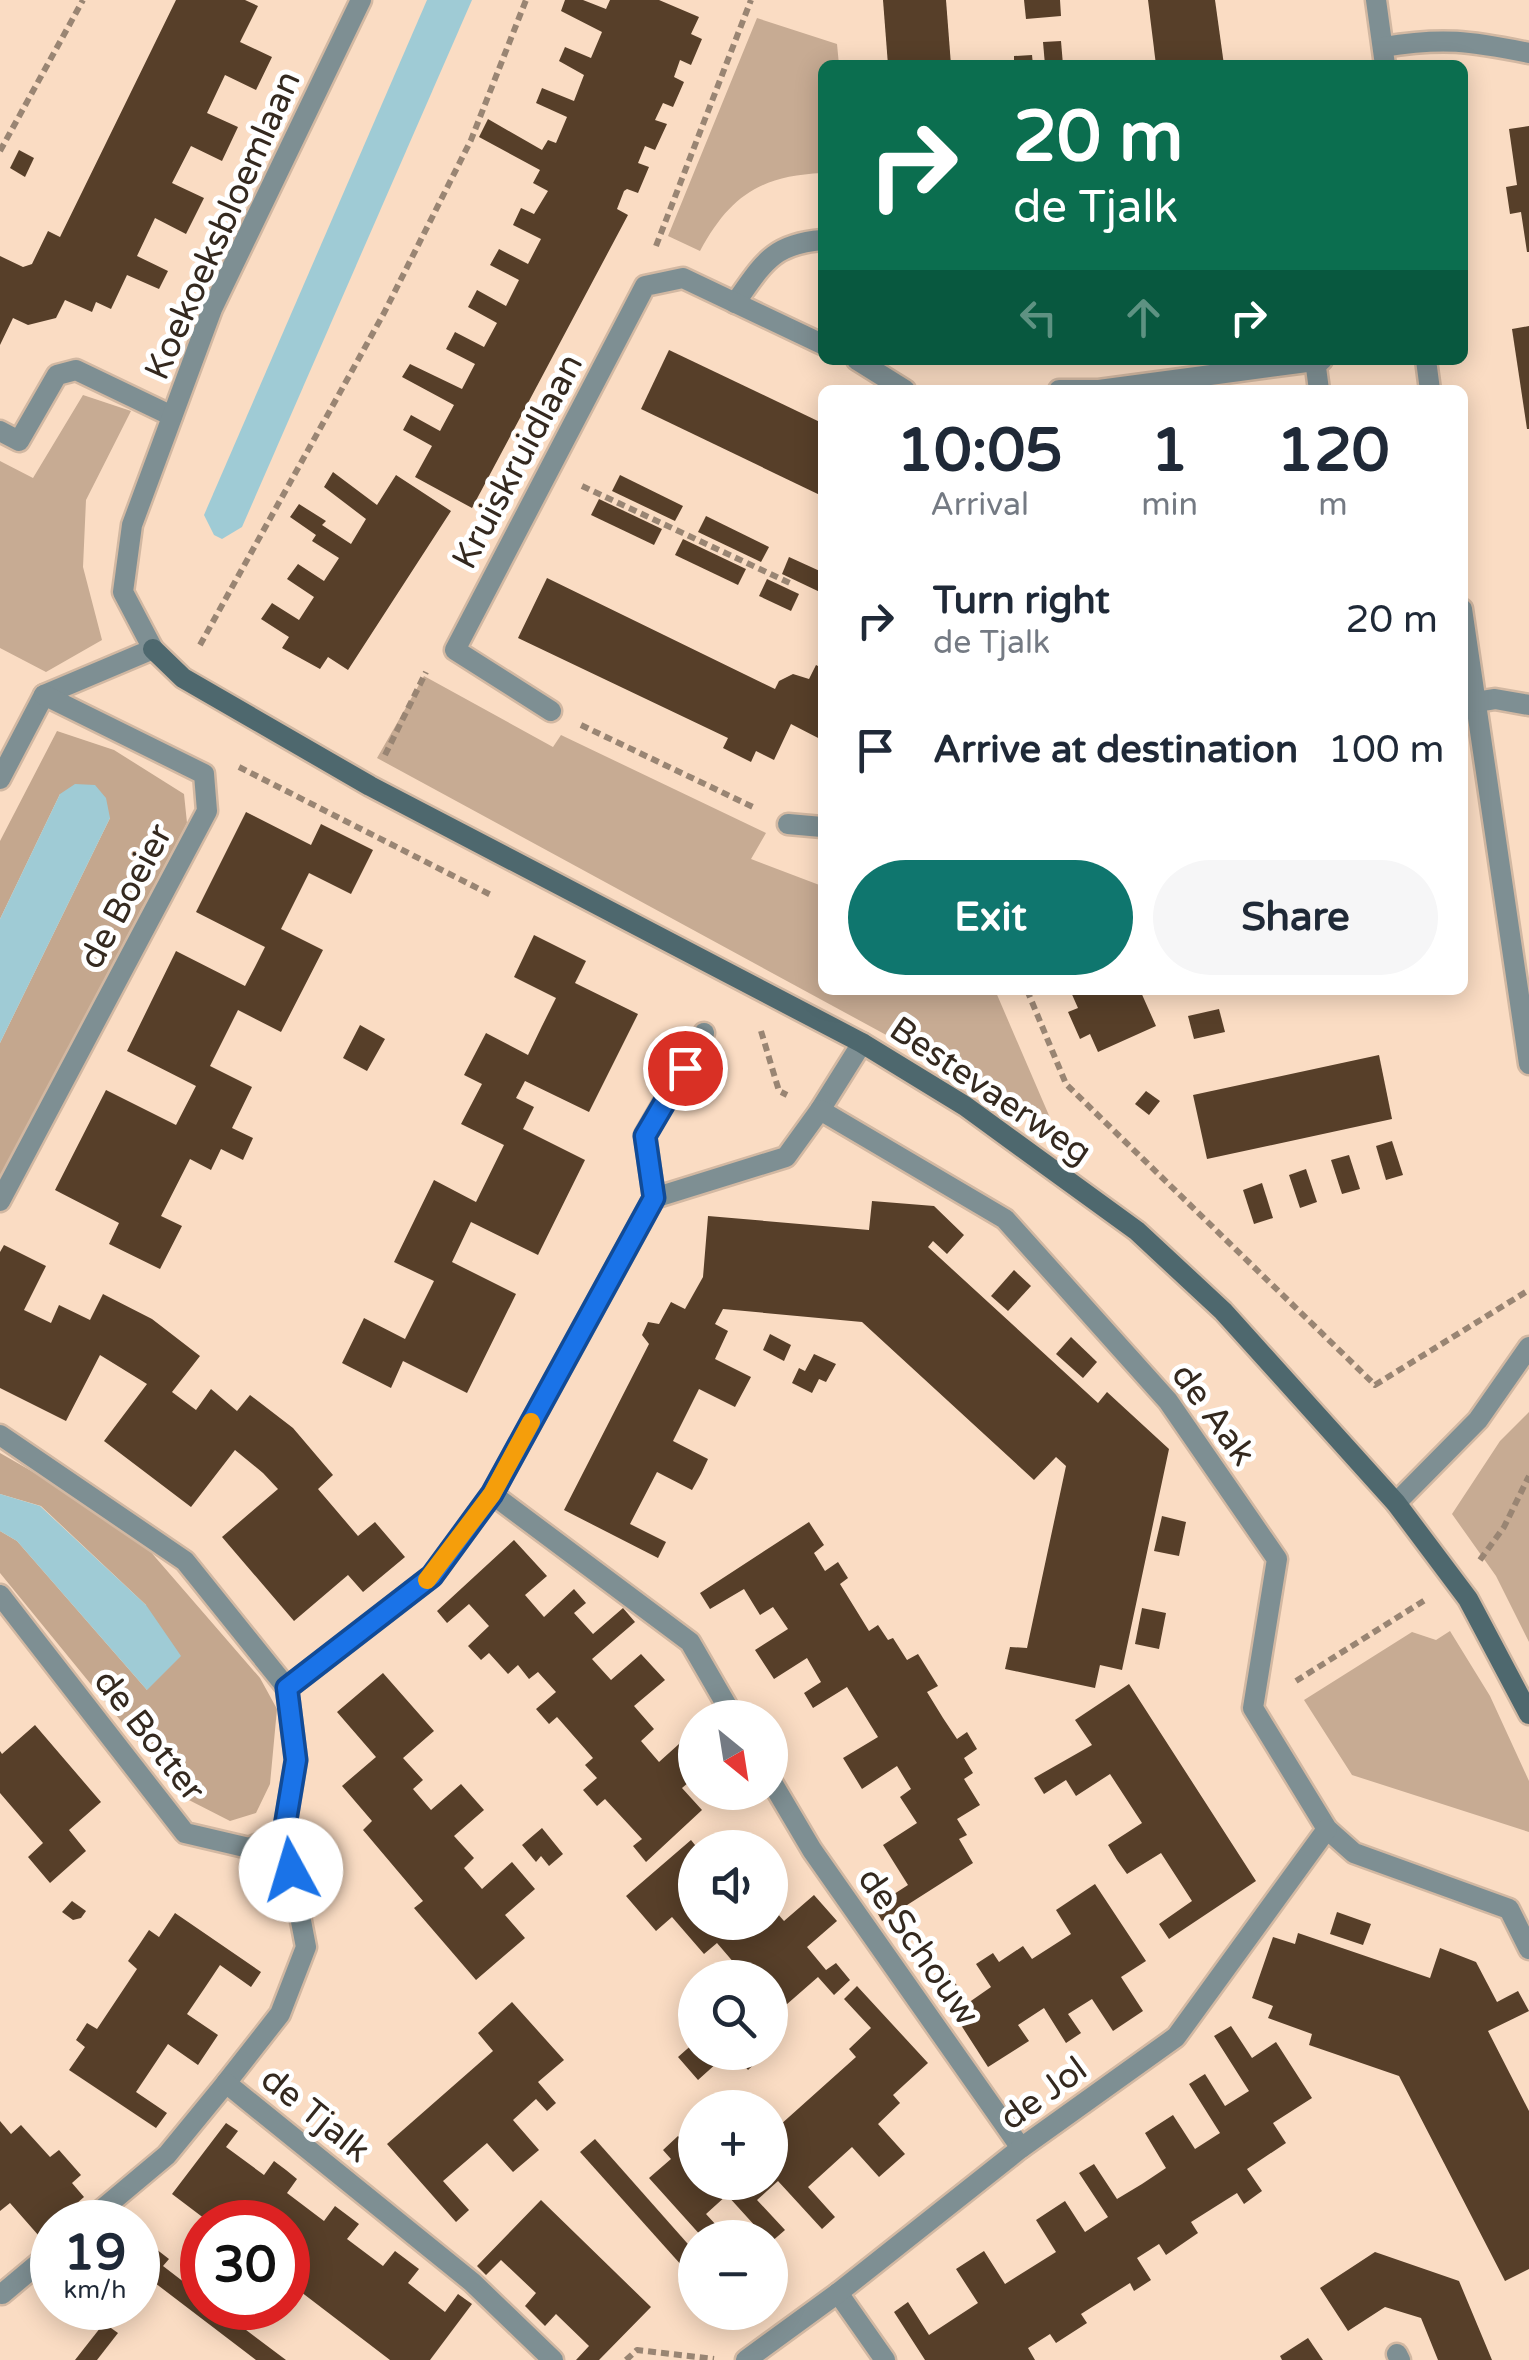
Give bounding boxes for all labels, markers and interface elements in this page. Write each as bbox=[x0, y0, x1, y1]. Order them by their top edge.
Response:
street label: Koekoeksbloemlaan bbox=[136, 65, 310, 386]
text: 20 m bbox=[1013, 96, 1183, 180]
icon: right bbox=[848, 100, 978, 230]
text: de Tjalk bbox=[1013, 181, 1178, 235]
icon: left bbox=[1011, 290, 1066, 345]
icon: ahead bbox=[1116, 290, 1171, 345]
icon: right bbox=[1221, 290, 1276, 345]
street label: Kruiskruidlaan bbox=[444, 347, 592, 576]
text: 10:05 bbox=[896, 415, 1063, 487]
text: 1 bbox=[1151, 415, 1188, 487]
text: 120 bbox=[1276, 415, 1390, 487]
text: Arrival bbox=[930, 486, 1029, 524]
text: min bbox=[1141, 486, 1198, 524]
text: m bbox=[1318, 486, 1348, 524]
text: Turn right bbox=[933, 578, 1110, 624]
icon: right bbox=[848, 593, 903, 648]
text: 20 m bbox=[1346, 597, 1438, 643]
text: de Tjalk bbox=[933, 624, 1050, 662]
icon: arrive bbox=[848, 723, 903, 778]
text: Arrive at destination bbox=[933, 727, 1298, 773]
text: 100 m bbox=[1328, 727, 1444, 773]
street label: de Boeier bbox=[70, 816, 182, 976]
button: Exit bbox=[848, 860, 1133, 975]
button: Share bbox=[1153, 860, 1438, 975]
street label: Bestevaerweg bbox=[882, 1008, 1099, 1174]
pin bbox=[643, 1026, 728, 1111]
icon: arrive bbox=[658, 1041, 713, 1096]
street label: de Aak bbox=[1162, 1355, 1264, 1474]
street label: de Botter bbox=[85, 1661, 214, 1810]
north arrow bbox=[678, 1700, 788, 1810]
map controls bbox=[678, 1700, 788, 2330]
position arrow bbox=[239, 1818, 343, 1922]
button: sound bbox=[678, 1830, 788, 1940]
street label: de Schouw bbox=[849, 1860, 988, 2034]
button: search bbox=[678, 1960, 788, 2070]
street label: de Jol bbox=[992, 2048, 1095, 2139]
street label: de Tjalk bbox=[252, 2058, 378, 2171]
button: + bbox=[678, 2090, 788, 2200]
speed limit sign: 30 bbox=[180, 2200, 310, 2330]
button: − bbox=[678, 2220, 788, 2330]
text: 19 bbox=[64, 2223, 126, 2283]
text: km/h bbox=[64, 2275, 126, 2305]

